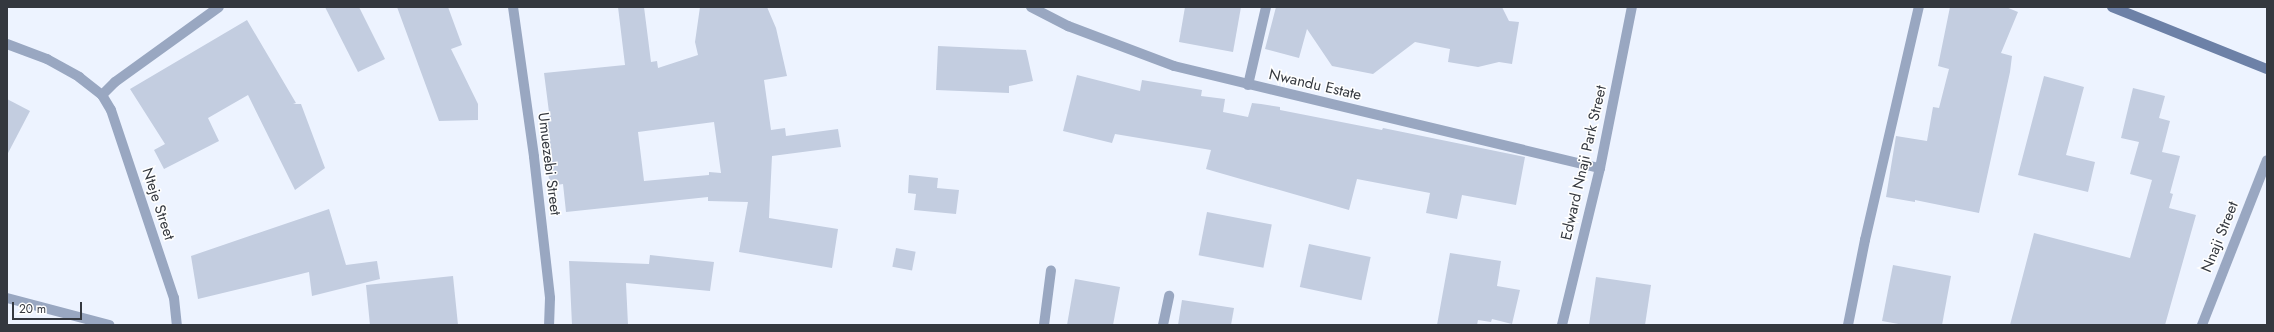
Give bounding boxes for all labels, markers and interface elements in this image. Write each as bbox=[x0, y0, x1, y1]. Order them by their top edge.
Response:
street label: Nwandu Estate bbox=[1267, 66, 1363, 104]
street label: Edward Nnaji Park Street bbox=[1557, 84, 1611, 242]
street label: Umuezebi Street bbox=[534, 111, 564, 217]
street label: Nteje Street bbox=[138, 166, 178, 242]
street label: Nnaji Street bbox=[2198, 199, 2242, 275]
scale bar bbox=[14, 294, 84, 320]
text: 20 m bbox=[19, 300, 46, 318]

